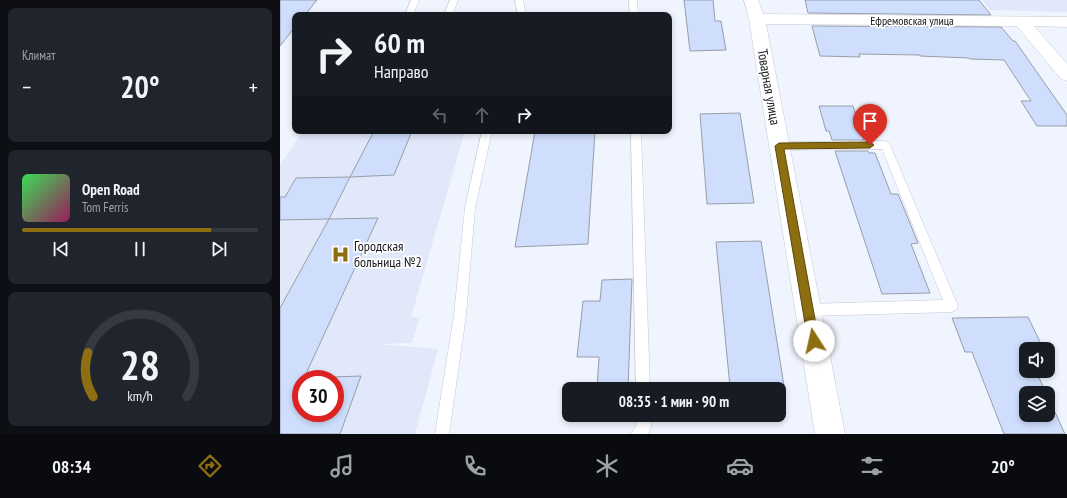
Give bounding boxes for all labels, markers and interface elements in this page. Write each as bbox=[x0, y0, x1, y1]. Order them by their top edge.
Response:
street label: Ефремовская улица bbox=[870, 13, 954, 28]
text: 60 m bbox=[374, 24, 425, 61]
icon: right bbox=[308, 28, 360, 80]
text: Климат bbox=[22, 47, 55, 64]
street label: Товарная улица bbox=[753, 48, 785, 126]
text: Направо bbox=[374, 60, 429, 83]
text: 20° bbox=[120, 67, 160, 106]
text: − bbox=[22, 73, 31, 101]
text: + bbox=[249, 73, 258, 101]
icon: left bbox=[429, 104, 451, 126]
icon: ahead bbox=[471, 104, 493, 126]
icon: right bbox=[513, 104, 535, 126]
pin bbox=[853, 104, 887, 145]
icon: arrive bbox=[859, 110, 881, 132]
text: Open Road bbox=[82, 180, 140, 199]
text: Tom Ferris bbox=[82, 199, 128, 216]
place label: Городская больница №2 bbox=[354, 237, 422, 271]
icon: previous bbox=[50, 238, 72, 260]
icon: pause bbox=[129, 238, 151, 260]
icon: next bbox=[208, 238, 230, 260]
hospital icon: Городская больница №2 bbox=[331, 244, 351, 264]
position arrow bbox=[793, 320, 835, 362]
text: 28 bbox=[120, 338, 160, 391]
map controls bbox=[1019, 342, 1055, 422]
button: sound bbox=[1019, 342, 1055, 378]
speed limit sign: 30 bbox=[292, 370, 344, 422]
text: km/h bbox=[127, 386, 153, 405]
button: layers bbox=[1019, 386, 1055, 422]
text: 08:35 · 1 мин · 90 m bbox=[619, 392, 729, 411]
icon: directions bbox=[196, 452, 224, 480]
icon: music bbox=[328, 452, 356, 480]
icon: phone bbox=[461, 452, 489, 480]
icon: climate bbox=[593, 452, 621, 480]
icon: car bbox=[726, 452, 754, 480]
icon: filters bbox=[858, 452, 886, 480]
text: 08:34 bbox=[52, 455, 91, 478]
text: 20° bbox=[991, 455, 1015, 478]

